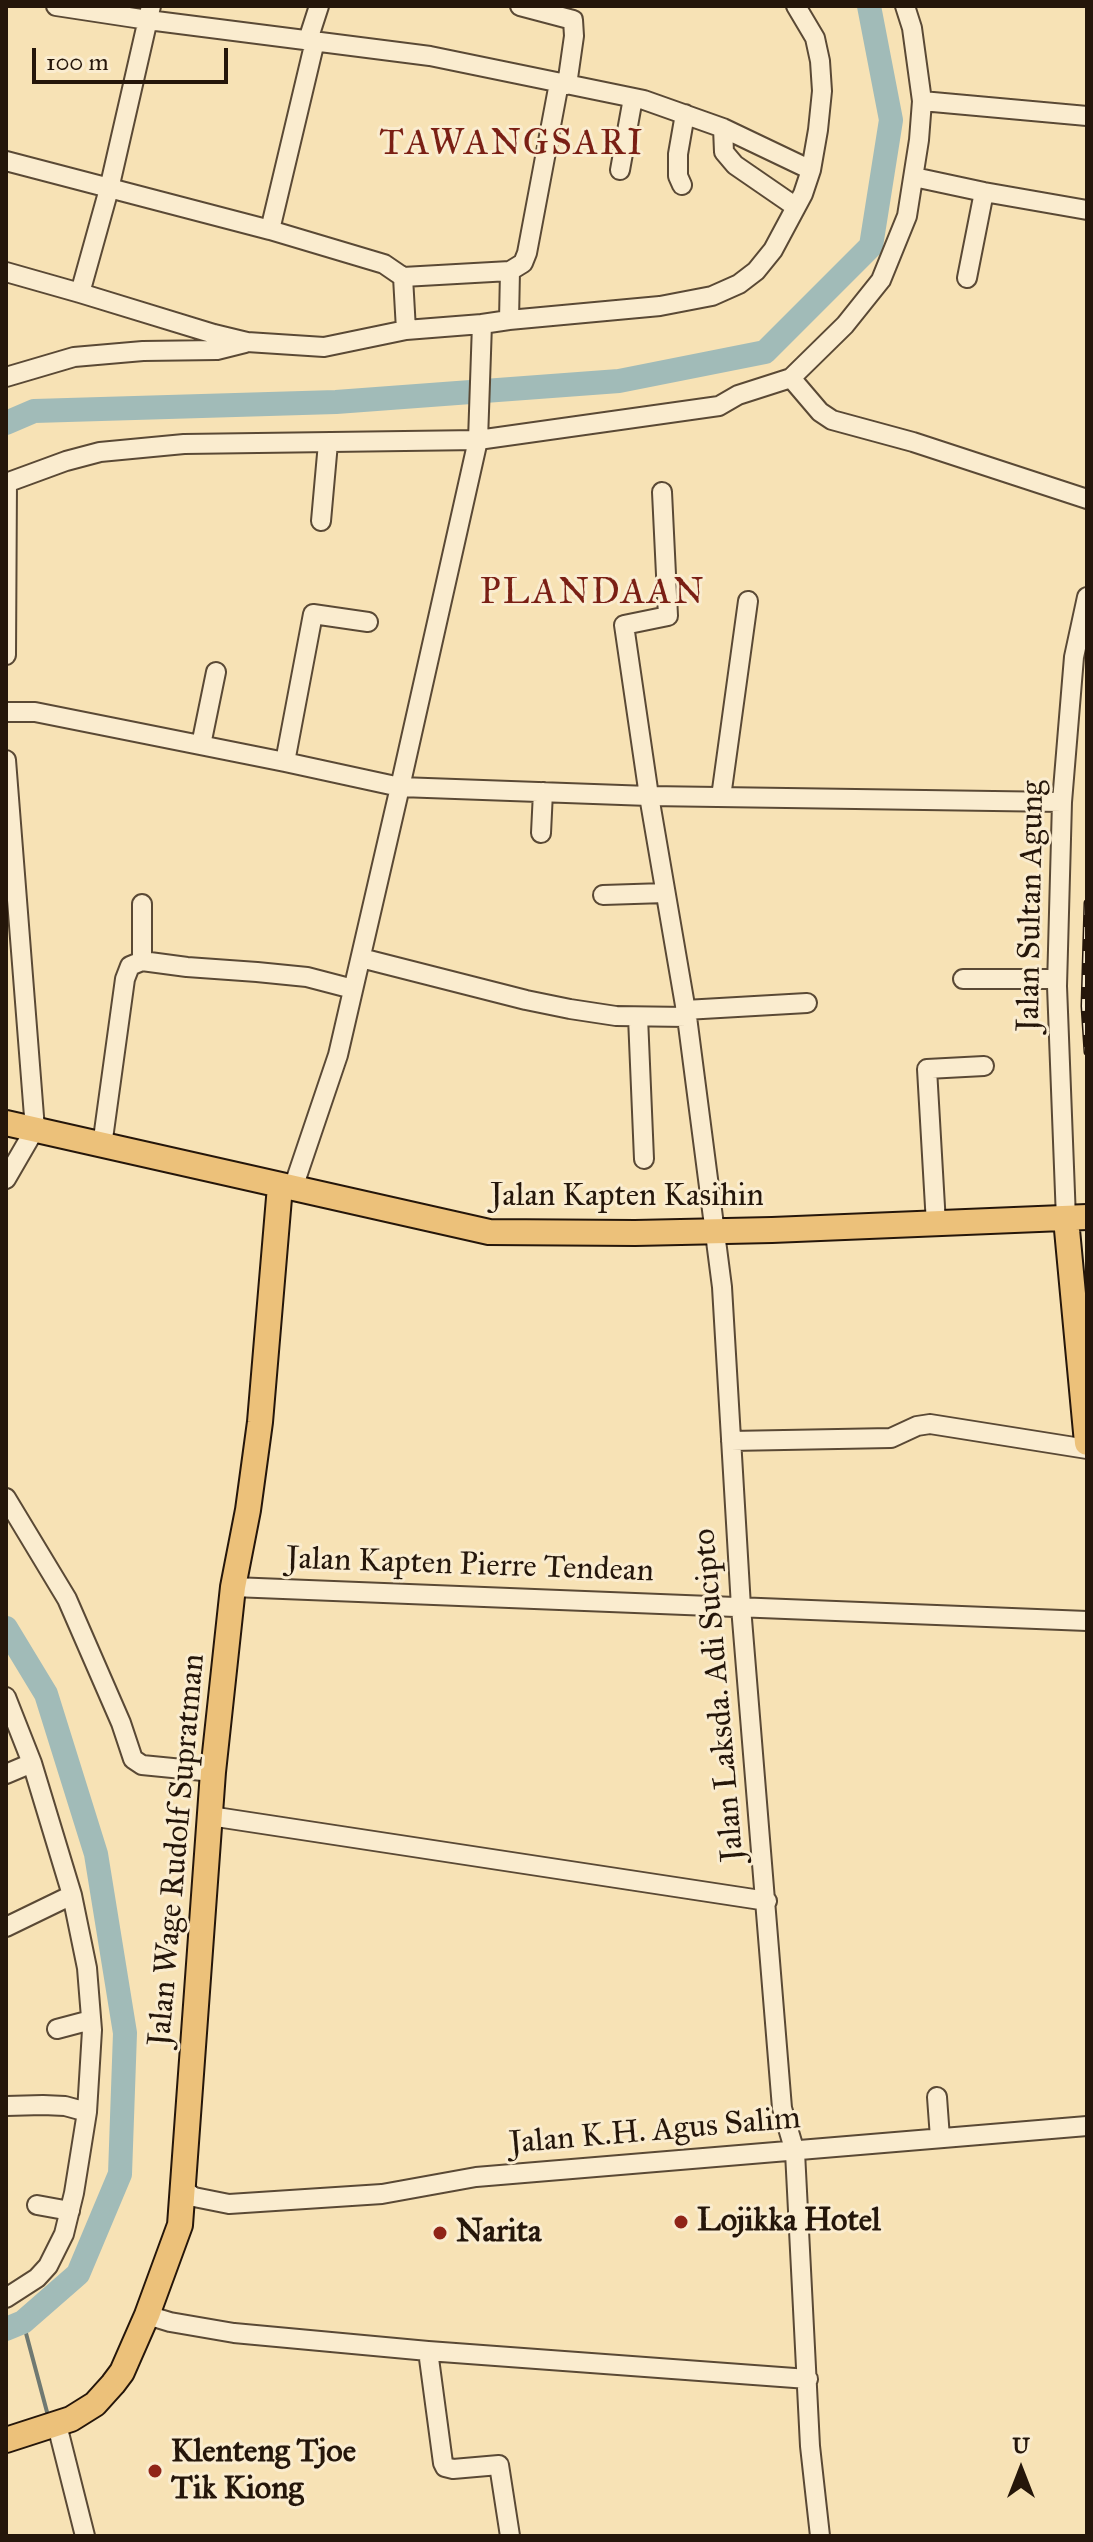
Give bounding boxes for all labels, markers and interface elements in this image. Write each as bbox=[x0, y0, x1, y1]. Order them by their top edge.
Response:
scale bar bbox=[36, 32, 232, 82]
text: 100 m bbox=[46, 47, 109, 77]
district label: TAWANGSARI bbox=[379, 123, 645, 167]
district label: PLANDAAN bbox=[480, 572, 706, 616]
street label: Jalan Sultan Agung bbox=[1011, 780, 1053, 1032]
street label: Jalan Kapten Kasihin bbox=[490, 1178, 764, 1216]
street label: Jalan Laksda. Adi Sucipto bbox=[686, 1527, 754, 1863]
street label: Jalan Kapten Pierre Tendean bbox=[286, 1540, 654, 1592]
street label: Jalan Wage Rudolf Supratman bbox=[142, 1652, 214, 2048]
street label: Jalan K.H. Agus Salim bbox=[508, 2100, 802, 2164]
place label: Lojikka Hotel bbox=[697, 2203, 881, 2241]
marker: Lojikka Hotel bbox=[672, 2213, 690, 2231]
place label: Narita bbox=[456, 2214, 541, 2252]
marker: Narita bbox=[431, 2224, 449, 2242]
north arrow bbox=[981, 2430, 1061, 2510]
text: U bbox=[1012, 2432, 1030, 2459]
place label: Klenteng Tjoe Tik Kiong bbox=[171, 2434, 356, 2509]
marker: Klenteng Tjoe Tik Kiong bbox=[146, 2462, 164, 2480]

